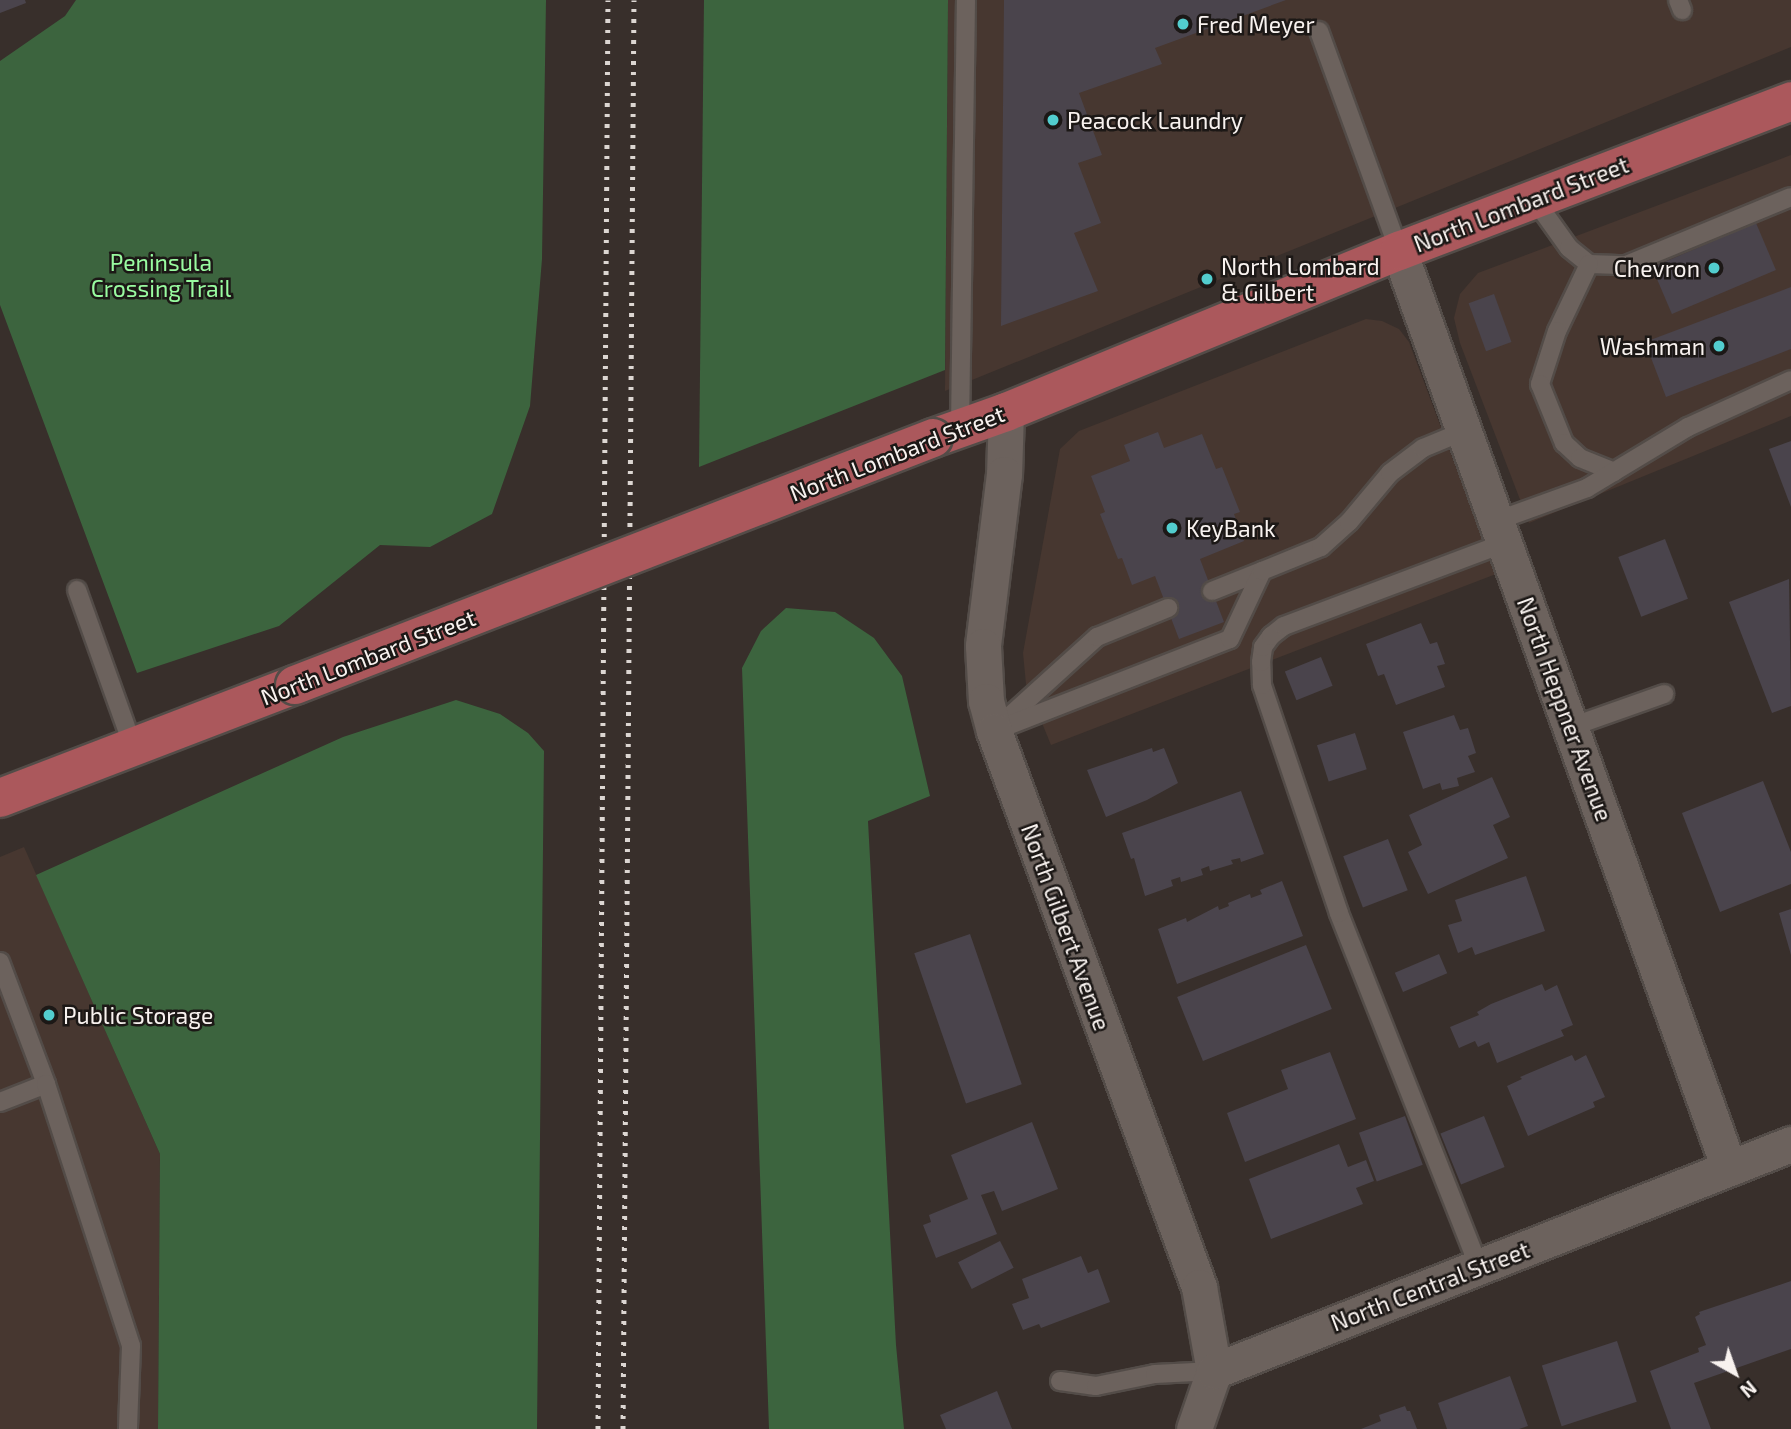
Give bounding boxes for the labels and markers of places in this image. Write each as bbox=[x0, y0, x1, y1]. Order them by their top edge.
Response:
place label: Fred Meyer bbox=[1197, 10, 1315, 38]
marker: Fred Meyer bbox=[1175, 16, 1191, 32]
place label: Peacock Laundry bbox=[1067, 106, 1243, 134]
marker: Peacock Laundry bbox=[1045, 112, 1061, 128]
place label: North Lombard & Gilbert bbox=[1221, 252, 1380, 306]
place label: Chevron bbox=[1614, 254, 1700, 282]
marker: Chevron bbox=[1706, 260, 1722, 276]
marker: North Lombard & Gilbert bbox=[1199, 271, 1215, 287]
place label: Washman bbox=[1600, 332, 1705, 360]
marker: Washman bbox=[1711, 338, 1727, 354]
place label: KeyBank bbox=[1186, 514, 1276, 542]
marker: KeyBank bbox=[1164, 520, 1180, 536]
place label: Public Storage bbox=[63, 1001, 213, 1029]
marker: Public Storage bbox=[41, 1007, 57, 1023]

